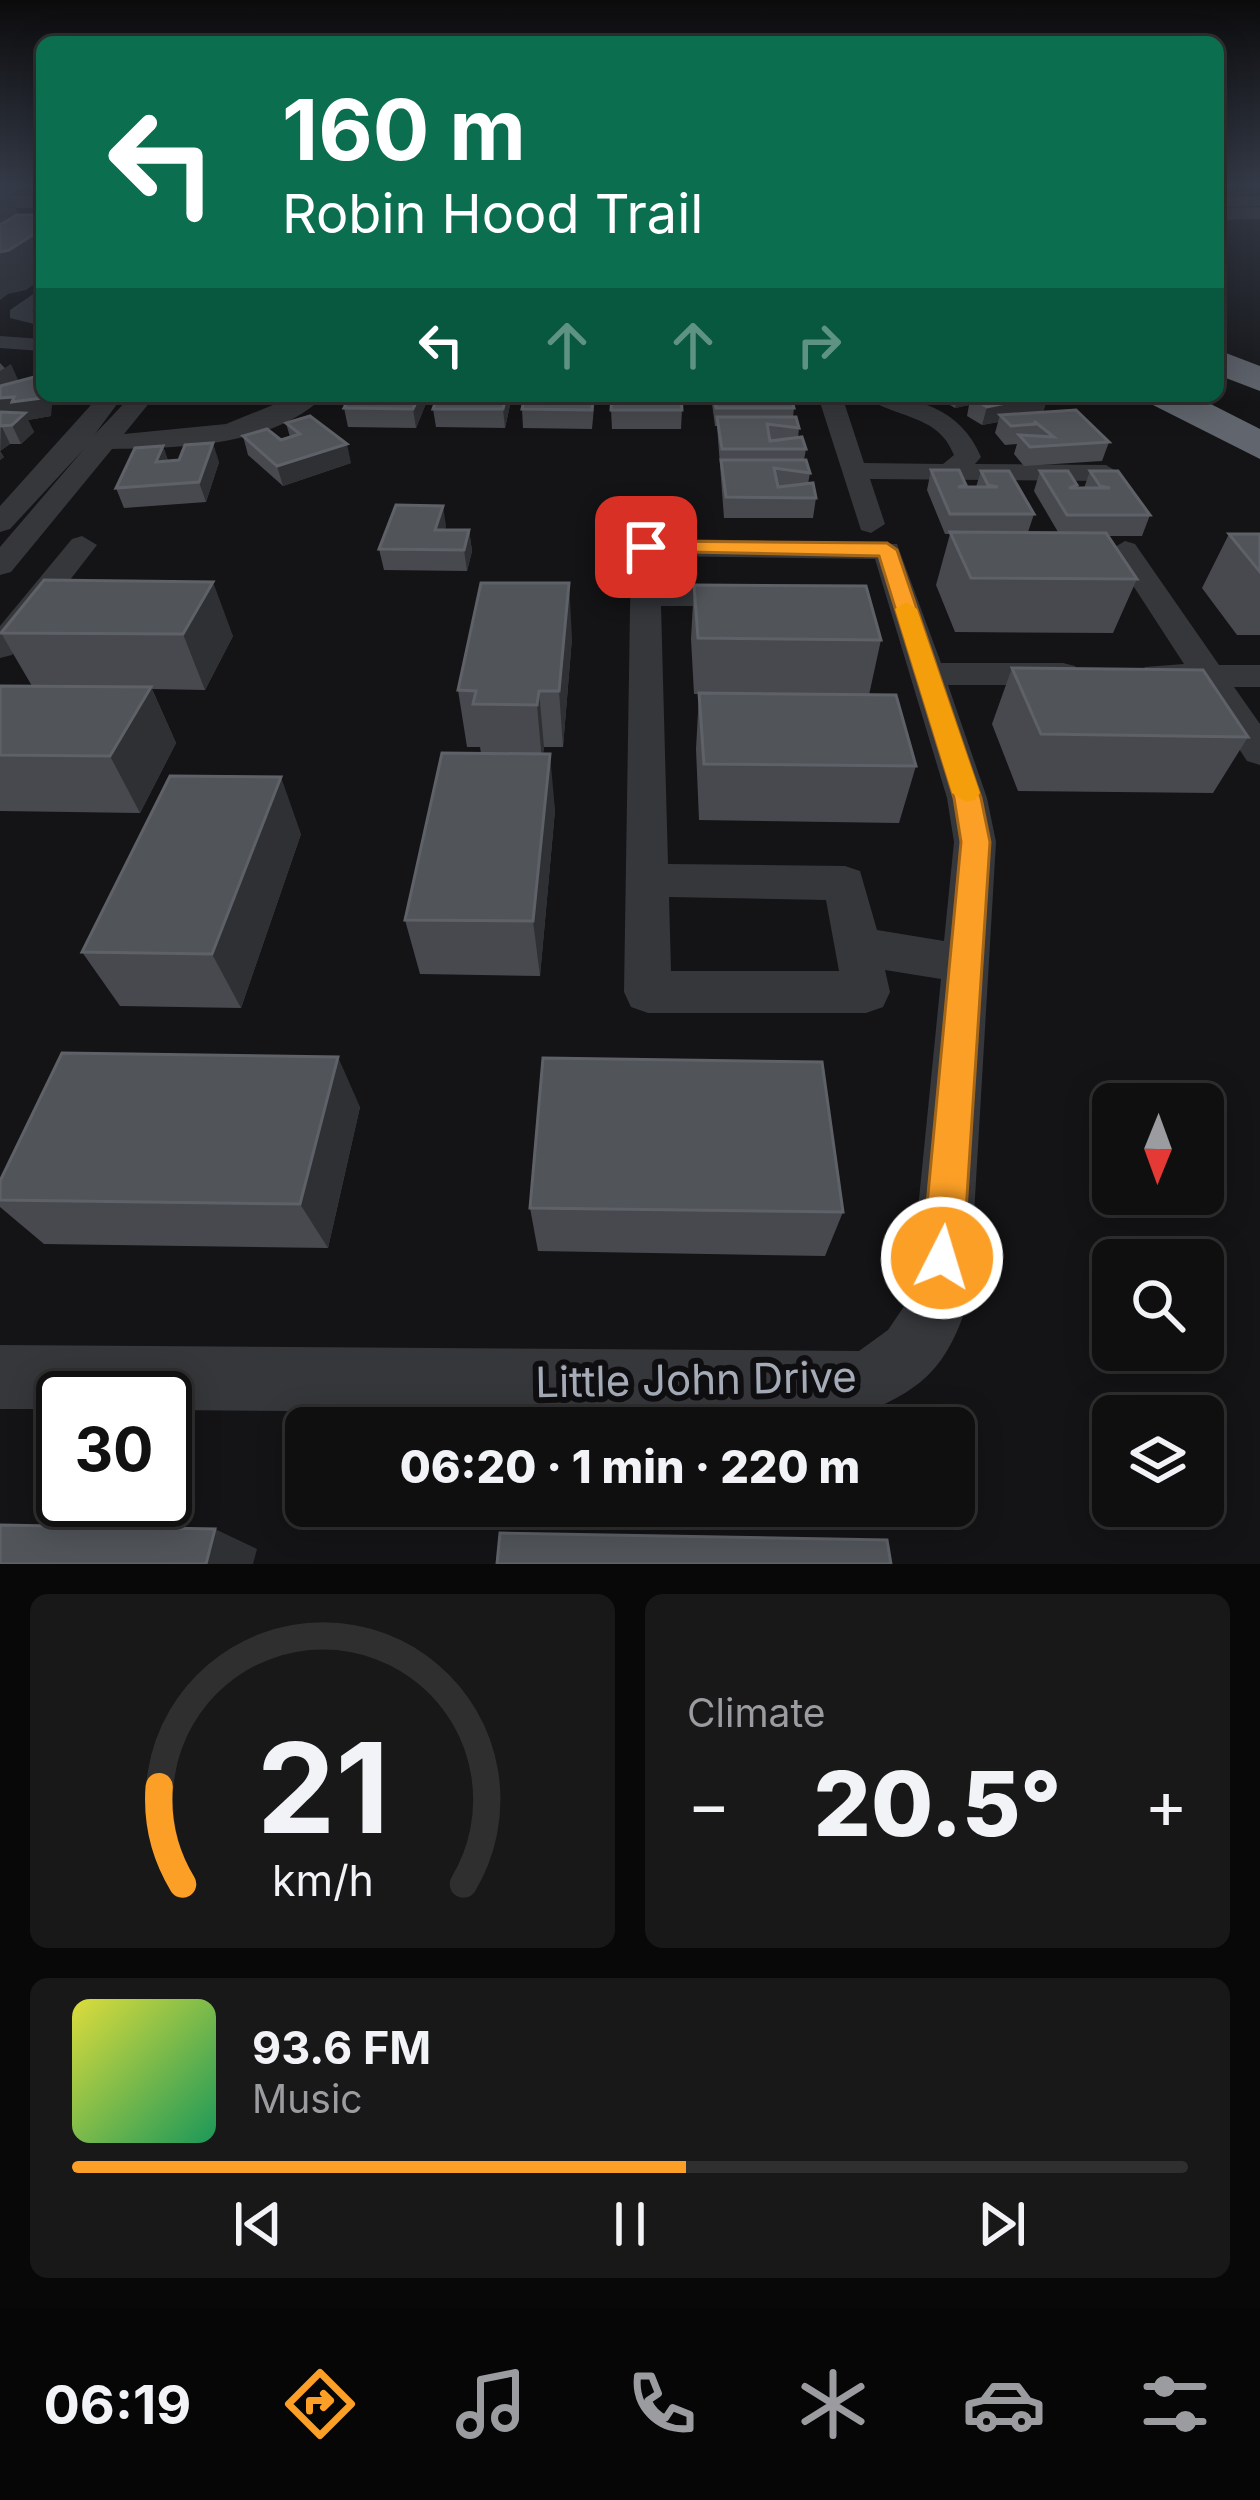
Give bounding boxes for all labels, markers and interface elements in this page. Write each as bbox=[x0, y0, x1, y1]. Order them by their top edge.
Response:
text: 160 m bbox=[282, 79, 526, 180]
icon: left bbox=[84, 84, 240, 240]
text: Robin Hood Trail bbox=[282, 181, 703, 246]
icon: left bbox=[408, 312, 474, 378]
icon: ahead bbox=[534, 312, 600, 378]
icon: ahead bbox=[660, 312, 726, 378]
icon: right bbox=[786, 312, 852, 378]
pin bbox=[595, 496, 697, 598]
icon: arrive bbox=[613, 514, 679, 580]
north arrow bbox=[1092, 1083, 1224, 1215]
map controls bbox=[1092, 1083, 1224, 1527]
position arrow bbox=[879, 1195, 1005, 1321]
button: search bbox=[1092, 1239, 1224, 1371]
street label: Little John Drive bbox=[535, 1351, 857, 1407]
speed limit sign: 30 bbox=[36, 1371, 192, 1527]
button: layers bbox=[1092, 1395, 1224, 1527]
text: 06:20 · 1 min · 220 m bbox=[400, 1439, 860, 1494]
text: Climate bbox=[687, 1689, 826, 1736]
text: 21 bbox=[256, 1712, 389, 1863]
text: 20.5° bbox=[814, 1749, 1061, 1858]
text: − bbox=[687, 1764, 731, 1844]
text: + bbox=[1144, 1764, 1188, 1844]
text: km/h bbox=[272, 1854, 373, 1906]
text: 93.6 FM bbox=[252, 2020, 431, 2075]
text: Music bbox=[252, 2075, 363, 2122]
icon: previous bbox=[225, 2191, 291, 2257]
icon: pause bbox=[597, 2191, 663, 2257]
icon: next bbox=[969, 2191, 1035, 2257]
icon: directions bbox=[278, 2362, 362, 2446]
icon: music bbox=[449, 2362, 533, 2446]
icon: phone bbox=[620, 2362, 704, 2446]
icon: climate bbox=[791, 2362, 875, 2446]
icon: car bbox=[962, 2362, 1046, 2446]
icon: filters bbox=[1133, 2362, 1217, 2446]
text: 06:19 bbox=[43, 2372, 191, 2437]

